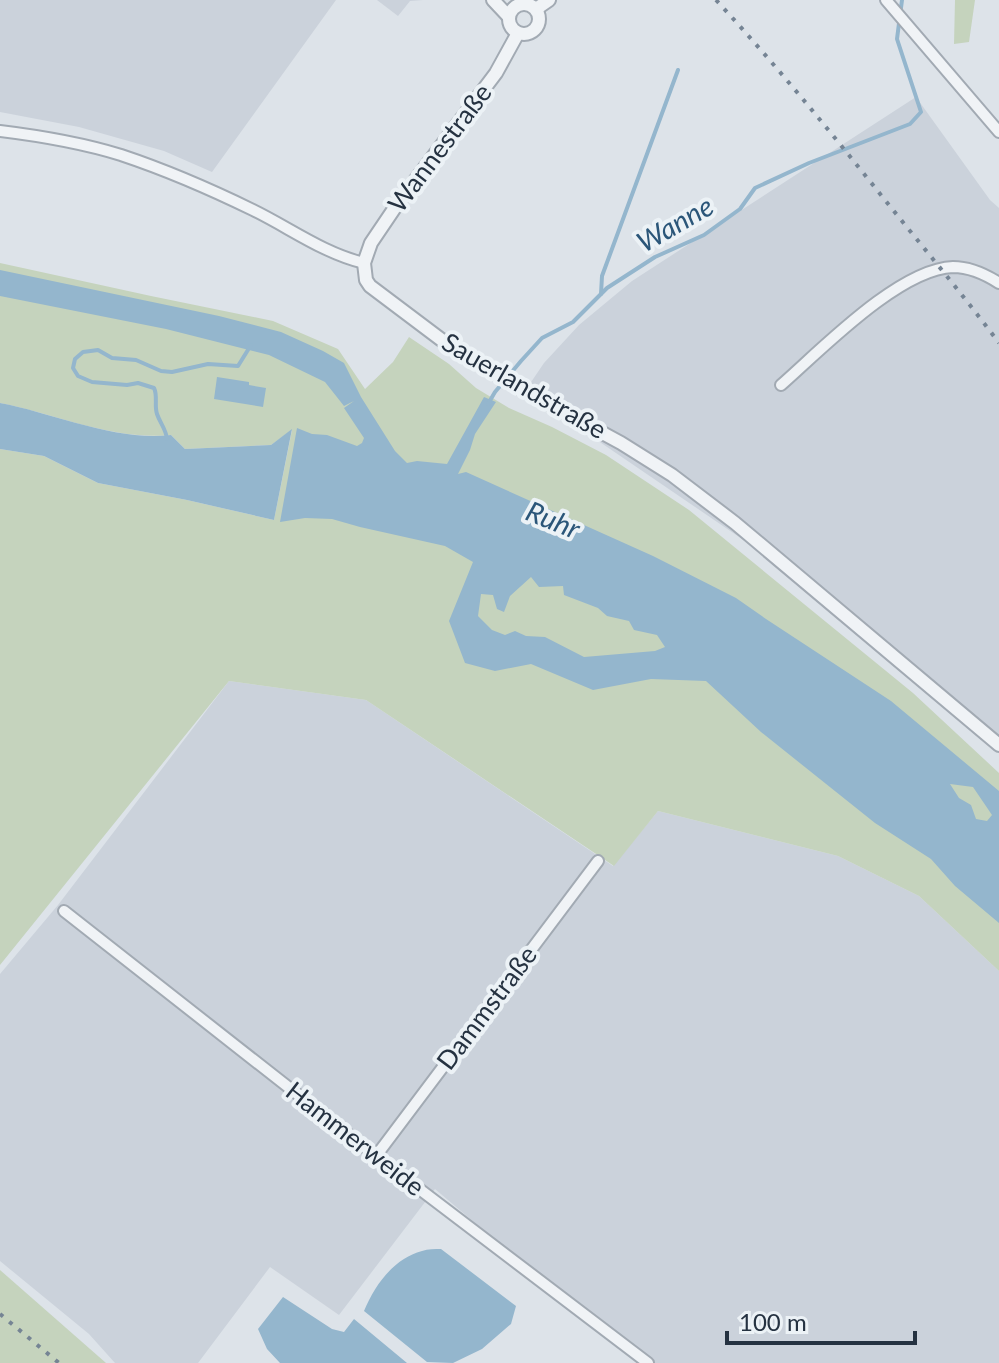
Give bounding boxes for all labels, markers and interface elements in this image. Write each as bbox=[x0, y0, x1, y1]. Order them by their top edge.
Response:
street label: Wannestraße bbox=[380, 77, 498, 218]
water label: Wanne bbox=[630, 188, 719, 259]
street label: Sauerlandstraße bbox=[437, 325, 612, 445]
water label: Ruhr bbox=[521, 493, 586, 545]
street label: Dammstraße bbox=[429, 939, 543, 1076]
street label: Hammerweide bbox=[280, 1074, 431, 1202]
scale bar bbox=[727, 1295, 915, 1345]
text: 100 m bbox=[739, 1307, 807, 1336]

